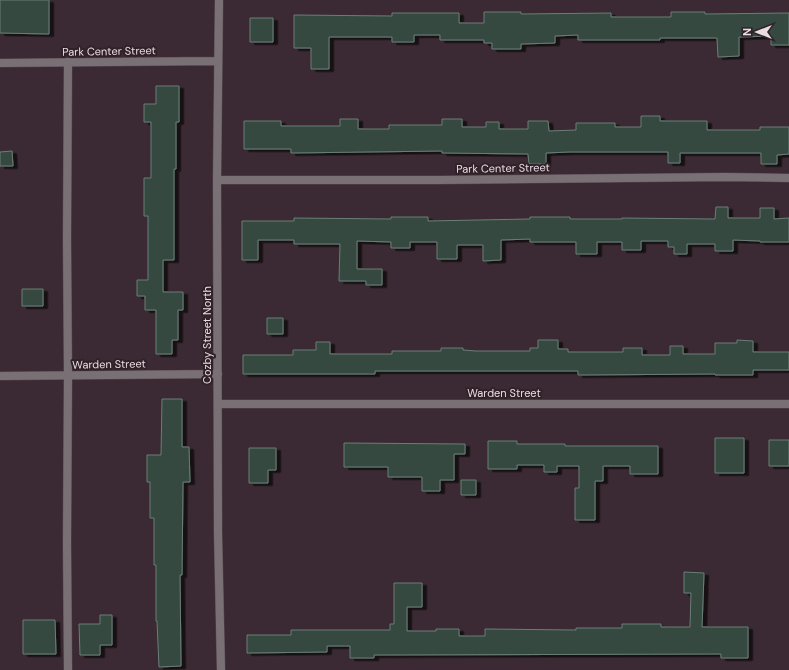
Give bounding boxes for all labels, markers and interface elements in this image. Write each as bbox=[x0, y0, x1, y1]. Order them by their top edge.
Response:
north arrow bbox=[737, 12, 777, 52]
text: N bbox=[740, 28, 754, 36]
street label: Park Center Street bbox=[62, 43, 156, 59]
street label: Park Center Street bbox=[456, 160, 550, 176]
street label: Cozby Street North bbox=[200, 286, 214, 384]
street label: Warden Street bbox=[72, 356, 146, 372]
street label: Warden Street bbox=[467, 386, 541, 400]

